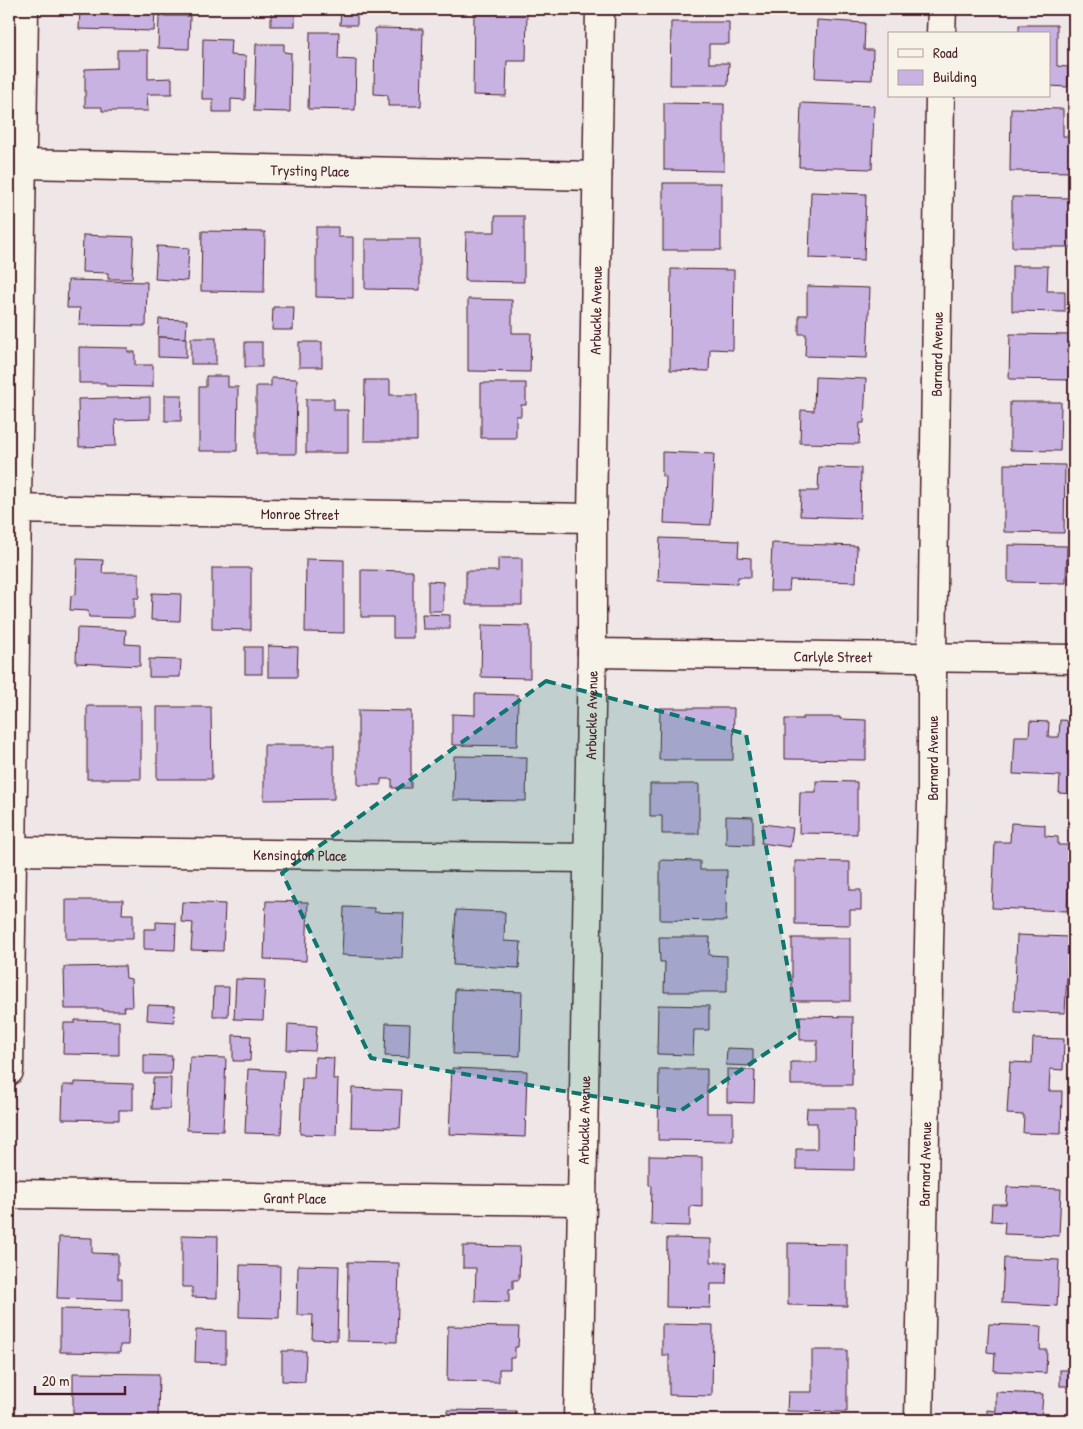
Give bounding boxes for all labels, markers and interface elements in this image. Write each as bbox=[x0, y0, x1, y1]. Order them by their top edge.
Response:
legend bbox=[888, 32, 1050, 98]
text: Road bbox=[933, 42, 958, 63]
text: Building bbox=[933, 66, 977, 87]
street label: Trysting Place bbox=[270, 159, 350, 181]
street label: Arbuckle Avenue bbox=[584, 266, 606, 355]
street label: Barnard Avenue bbox=[925, 311, 947, 397]
street label: Monroe Street bbox=[261, 502, 340, 525]
street label: Carlyle Street bbox=[794, 645, 873, 667]
street label: Arbuckle Avenue bbox=[580, 670, 602, 760]
street label: Barnard Avenue bbox=[922, 715, 943, 801]
street label: Kensington Place bbox=[253, 843, 347, 866]
street label: Arbuckle Avenue bbox=[572, 1075, 595, 1165]
street label: Barnard Avenue bbox=[913, 1121, 936, 1207]
street label: Grant Place bbox=[263, 1187, 327, 1208]
scale bar bbox=[35, 1364, 125, 1396]
text: 20 m bbox=[42, 1370, 69, 1391]

